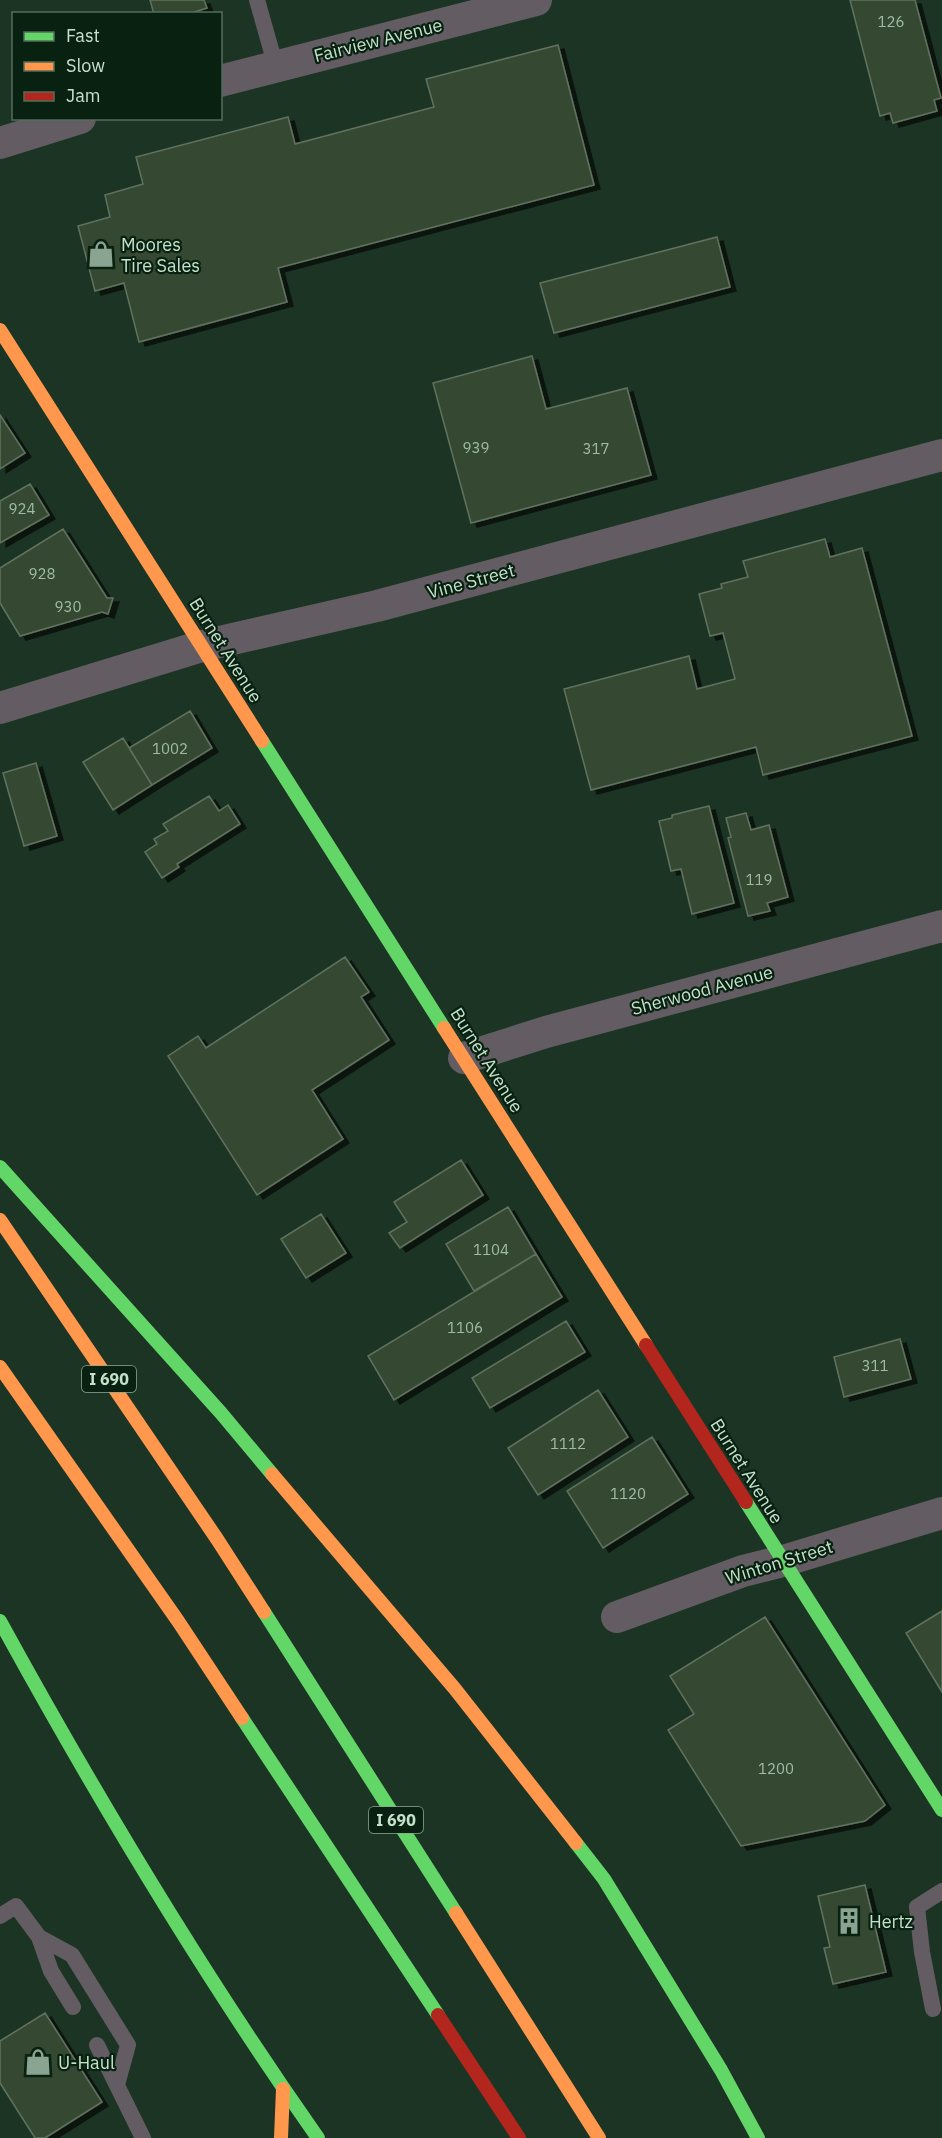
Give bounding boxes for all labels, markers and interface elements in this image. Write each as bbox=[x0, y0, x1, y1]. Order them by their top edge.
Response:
legend bbox=[12, 12, 222, 120]
house number: 126 bbox=[877, 12, 905, 31]
street label: Fairview Avenue bbox=[311, 13, 445, 67]
text: Fast bbox=[66, 24, 100, 47]
text: Slow bbox=[66, 54, 105, 77]
text: Jam bbox=[66, 84, 101, 107]
place label: Moores Tire Sales bbox=[121, 233, 200, 277]
shop icon: Moores Tire Sales bbox=[86, 239, 116, 269]
house number: 939 bbox=[462, 438, 490, 457]
house number: 317 bbox=[582, 439, 610, 458]
house number: 924 bbox=[8, 499, 36, 518]
street label: Vine Street bbox=[425, 558, 517, 604]
house number: 928 bbox=[28, 564, 56, 583]
street label: Burnet Avenue bbox=[185, 593, 267, 707]
house number: 930 bbox=[54, 597, 82, 616]
house number: 1002 bbox=[152, 739, 188, 758]
house number: 119 bbox=[745, 870, 773, 889]
street label: Sherwood Avenue bbox=[629, 960, 776, 1020]
street label: Burnet Avenue bbox=[446, 1003, 528, 1117]
house number: 1104 bbox=[473, 1240, 509, 1259]
house number: 1106 bbox=[447, 1318, 483, 1337]
house number: 311 bbox=[861, 1356, 889, 1375]
road number: I 690 bbox=[82, 1366, 136, 1392]
street label: Burnet Avenue bbox=[706, 1414, 788, 1528]
house number: 1112 bbox=[550, 1434, 586, 1453]
house number: 1120 bbox=[610, 1484, 646, 1503]
street label: Winton Street bbox=[723, 1535, 835, 1589]
house number: 1200 bbox=[758, 1759, 794, 1778]
road number: I 690 bbox=[369, 1807, 423, 1833]
building icon: Hertz bbox=[834, 1906, 864, 1936]
place label: Hertz bbox=[869, 1910, 913, 1933]
shop icon: U-Haul bbox=[23, 2047, 53, 2077]
place label: U-Haul bbox=[58, 2051, 115, 2074]

